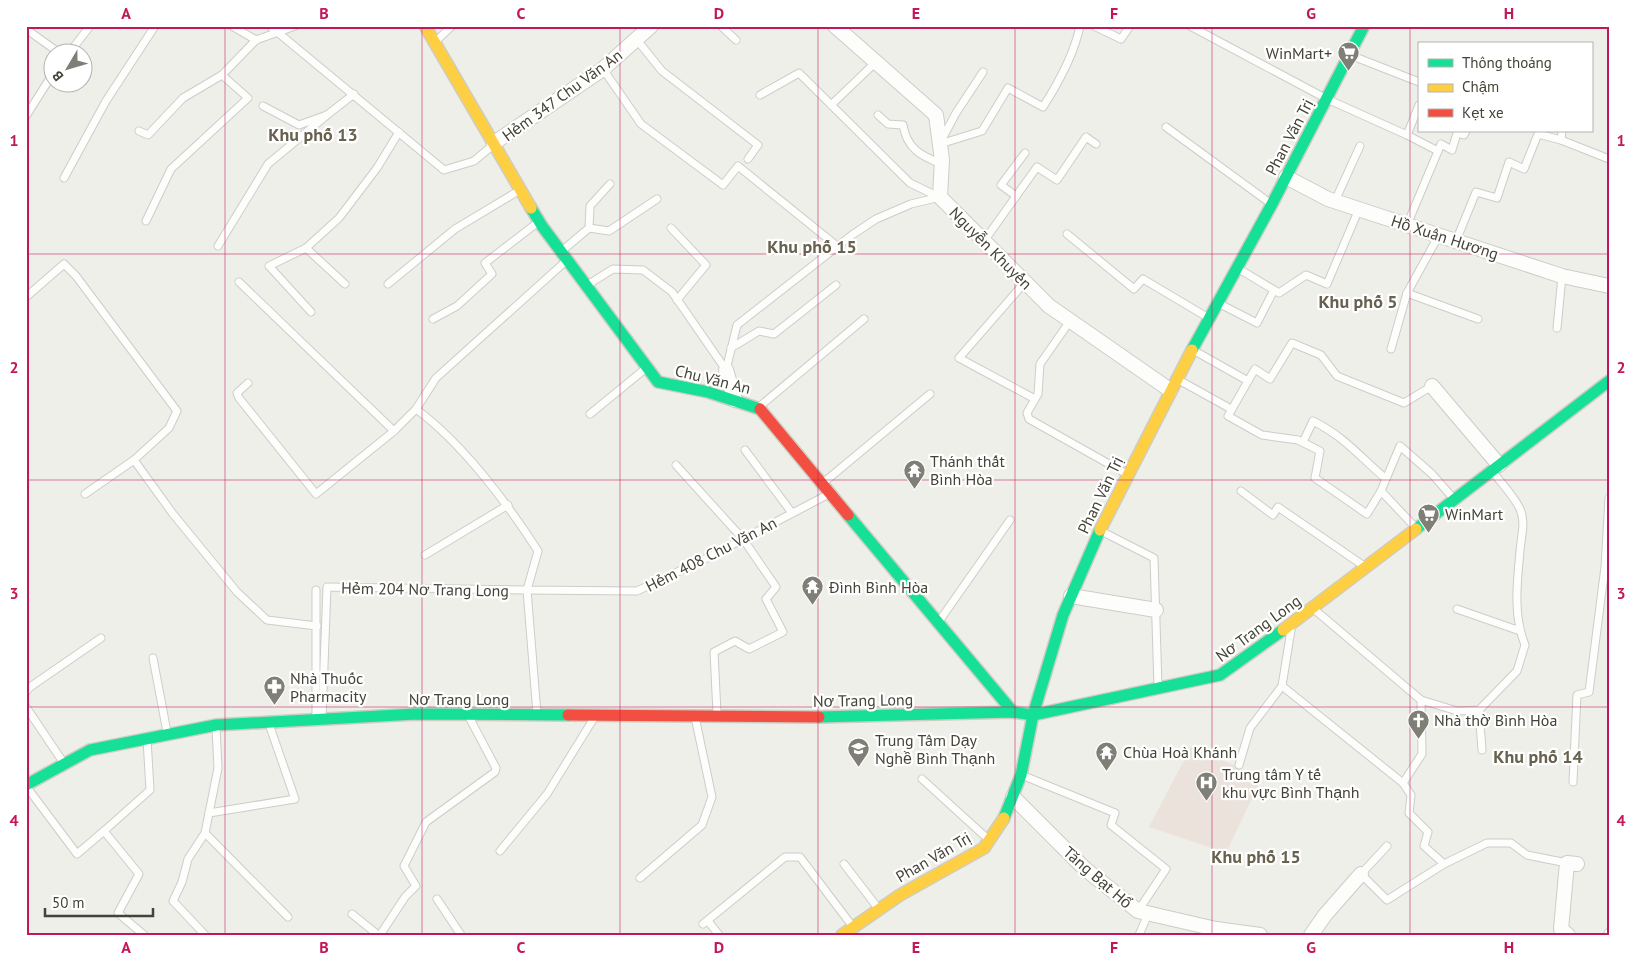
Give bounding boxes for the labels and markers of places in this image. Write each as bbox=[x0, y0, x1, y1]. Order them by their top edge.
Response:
supermarket icon: WinMart+ bbox=[1336, 41, 1360, 72]
place label: WinMart+ bbox=[1266, 43, 1332, 63]
place label: Thánh thất Bình Hòa bbox=[930, 451, 1005, 489]
temple icon: Thánh thất Bình Hòa bbox=[902, 458, 926, 489]
supermarket icon: WinMart bbox=[1417, 502, 1441, 533]
place label: WinMart bbox=[1445, 504, 1504, 524]
temple icon: Đình Bình Hòa bbox=[801, 575, 825, 606]
place label: Đình Bình Hòa bbox=[828, 577, 928, 597]
place label: Nhà Thuốc Pharmacity bbox=[290, 668, 367, 706]
pharmacy icon: Nhà Thuốc Pharmacity bbox=[262, 675, 286, 706]
church icon: Nhà thờ Bình Hòa bbox=[1406, 708, 1430, 739]
place label: Nhà thờ Bình Hòa bbox=[1434, 710, 1557, 730]
place label: Trung Tâm Dạy Nghề Bình Thạnh bbox=[875, 730, 995, 768]
school or university icon: Trung Tâm Dạy Nghề Bình Thạnh bbox=[847, 737, 871, 768]
temple icon: Chùa Hoà Khánh bbox=[1095, 740, 1119, 771]
place label: Chùa Hoà Khánh bbox=[1123, 742, 1237, 762]
place label: Trung tâm Y tế khu vực Bình Thạnh bbox=[1222, 764, 1360, 802]
hospital icon: Trung tâm Y tế khu vực Bình Thạnh bbox=[1194, 771, 1218, 802]

